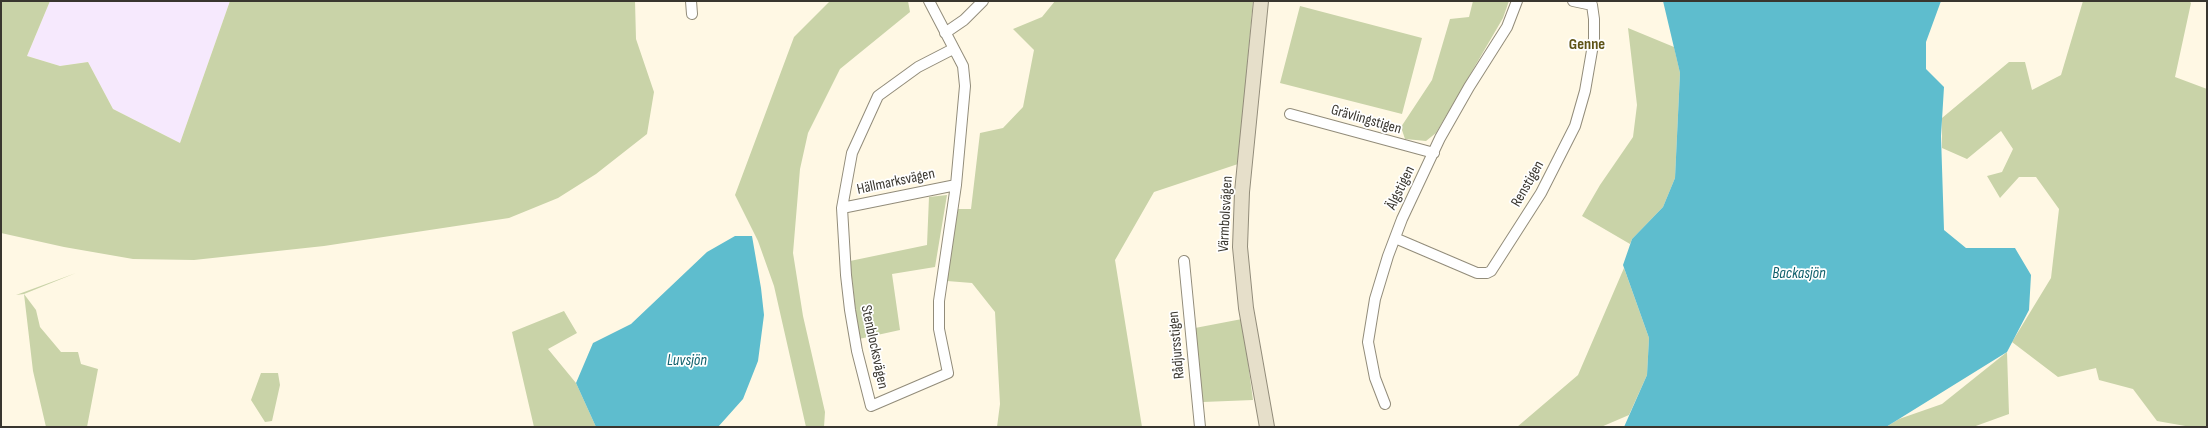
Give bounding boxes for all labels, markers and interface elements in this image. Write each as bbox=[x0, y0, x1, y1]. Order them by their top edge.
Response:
district label: Genne bbox=[1569, 35, 1605, 55]
street label: Grävlingstigen bbox=[1329, 101, 1403, 139]
street label: Renstigen bbox=[1508, 158, 1548, 210]
street label: Älgstigen bbox=[1383, 163, 1419, 213]
street label: Hällmarksvägen bbox=[855, 165, 937, 199]
street label: Värmbolsvägen bbox=[1215, 175, 1237, 253]
water label: Backasjön bbox=[1772, 264, 1826, 284]
street label: Stenblocksvägen bbox=[856, 303, 892, 391]
street label: Rådjursstigen bbox=[1165, 310, 1189, 380]
water label: Luvsjön bbox=[667, 351, 707, 371]

